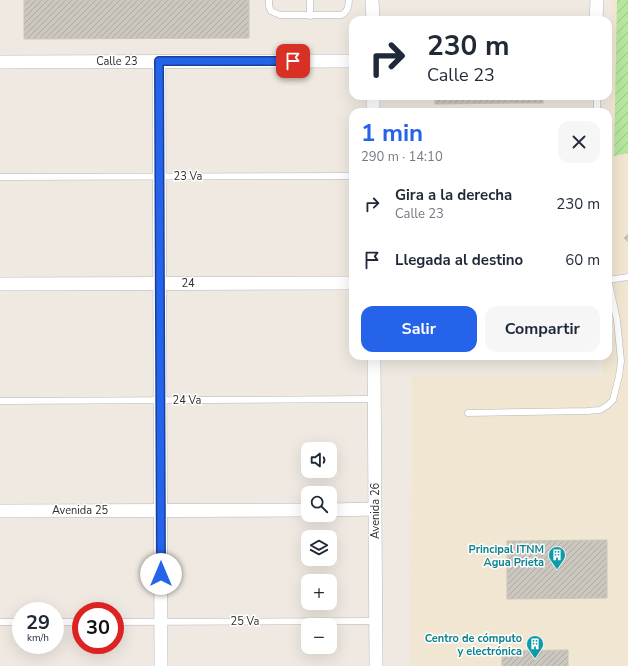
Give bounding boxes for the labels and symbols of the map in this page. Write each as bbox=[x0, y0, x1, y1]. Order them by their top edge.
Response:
pin bbox=[276, 44, 310, 78]
street label: Calle 23 bbox=[96, 54, 138, 69]
street label: 23 Va bbox=[174, 169, 203, 184]
street label: 24 bbox=[181, 276, 195, 291]
street label: 24 Va bbox=[173, 393, 202, 408]
street label: Avenida 26 bbox=[368, 482, 383, 539]
street label: Avenida 25 bbox=[52, 503, 109, 518]
place label: Principal ITNM Agua Prieta bbox=[469, 542, 544, 570]
building icon: Principal ITNM Agua Prieta bbox=[547, 545, 567, 570]
position arrow bbox=[140, 553, 182, 595]
speed limit sign: 30 bbox=[72, 602, 124, 654]
street label: 25 Va bbox=[231, 614, 260, 629]
place label: Centro de cómputo y electrónica bbox=[425, 631, 522, 659]
building icon: Centro de cómputo y electrónica bbox=[525, 634, 545, 659]

